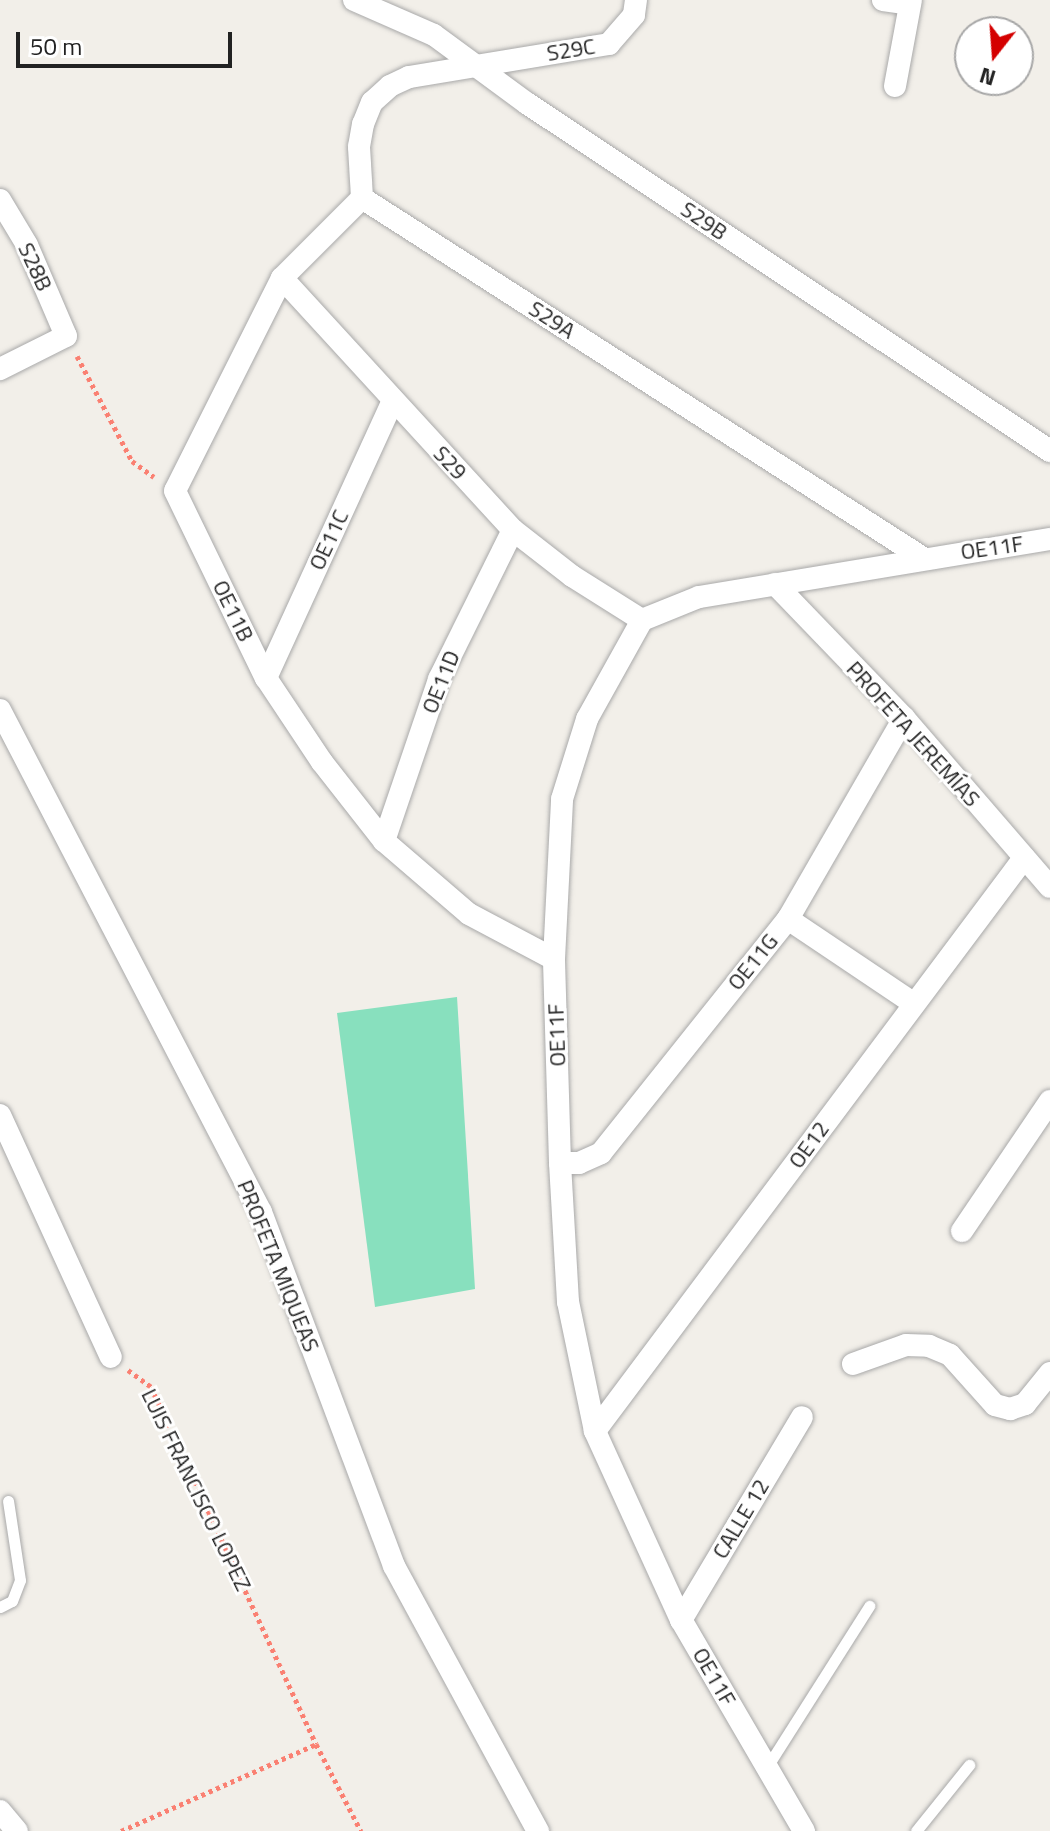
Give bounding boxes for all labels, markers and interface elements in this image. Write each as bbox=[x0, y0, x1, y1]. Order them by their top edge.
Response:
scale bar bbox=[20, 16, 236, 66]
north arrow bbox=[954, 16, 1034, 96]
text: 50 m bbox=[30, 28, 82, 64]
street label: S29C bbox=[545, 33, 597, 67]
text: N bbox=[975, 59, 1000, 96]
street label: S29B bbox=[676, 196, 732, 246]
street label: S28B bbox=[12, 239, 58, 295]
street label: S29A bbox=[524, 295, 580, 345]
street label: S29 bbox=[428, 441, 472, 485]
street label: OE11C bbox=[304, 506, 354, 574]
street label: OE11F bbox=[959, 531, 1025, 565]
street label: OE11B bbox=[207, 576, 259, 646]
street label: OE11D bbox=[416, 647, 466, 717]
street label: PROFETA JEREMÍAS bbox=[841, 656, 985, 812]
street label: OE11G bbox=[722, 928, 784, 996]
street label: OE11F bbox=[543, 1003, 571, 1067]
street label: OE12 bbox=[783, 1116, 835, 1174]
street label: PROFETA MIQUEAS bbox=[231, 1176, 325, 1356]
street label: LUIS FRANCISCO LOPEZ bbox=[136, 1385, 256, 1595]
street label: CALLE 12 bbox=[707, 1475, 775, 1563]
street label: OE11F bbox=[687, 1643, 741, 1711]

